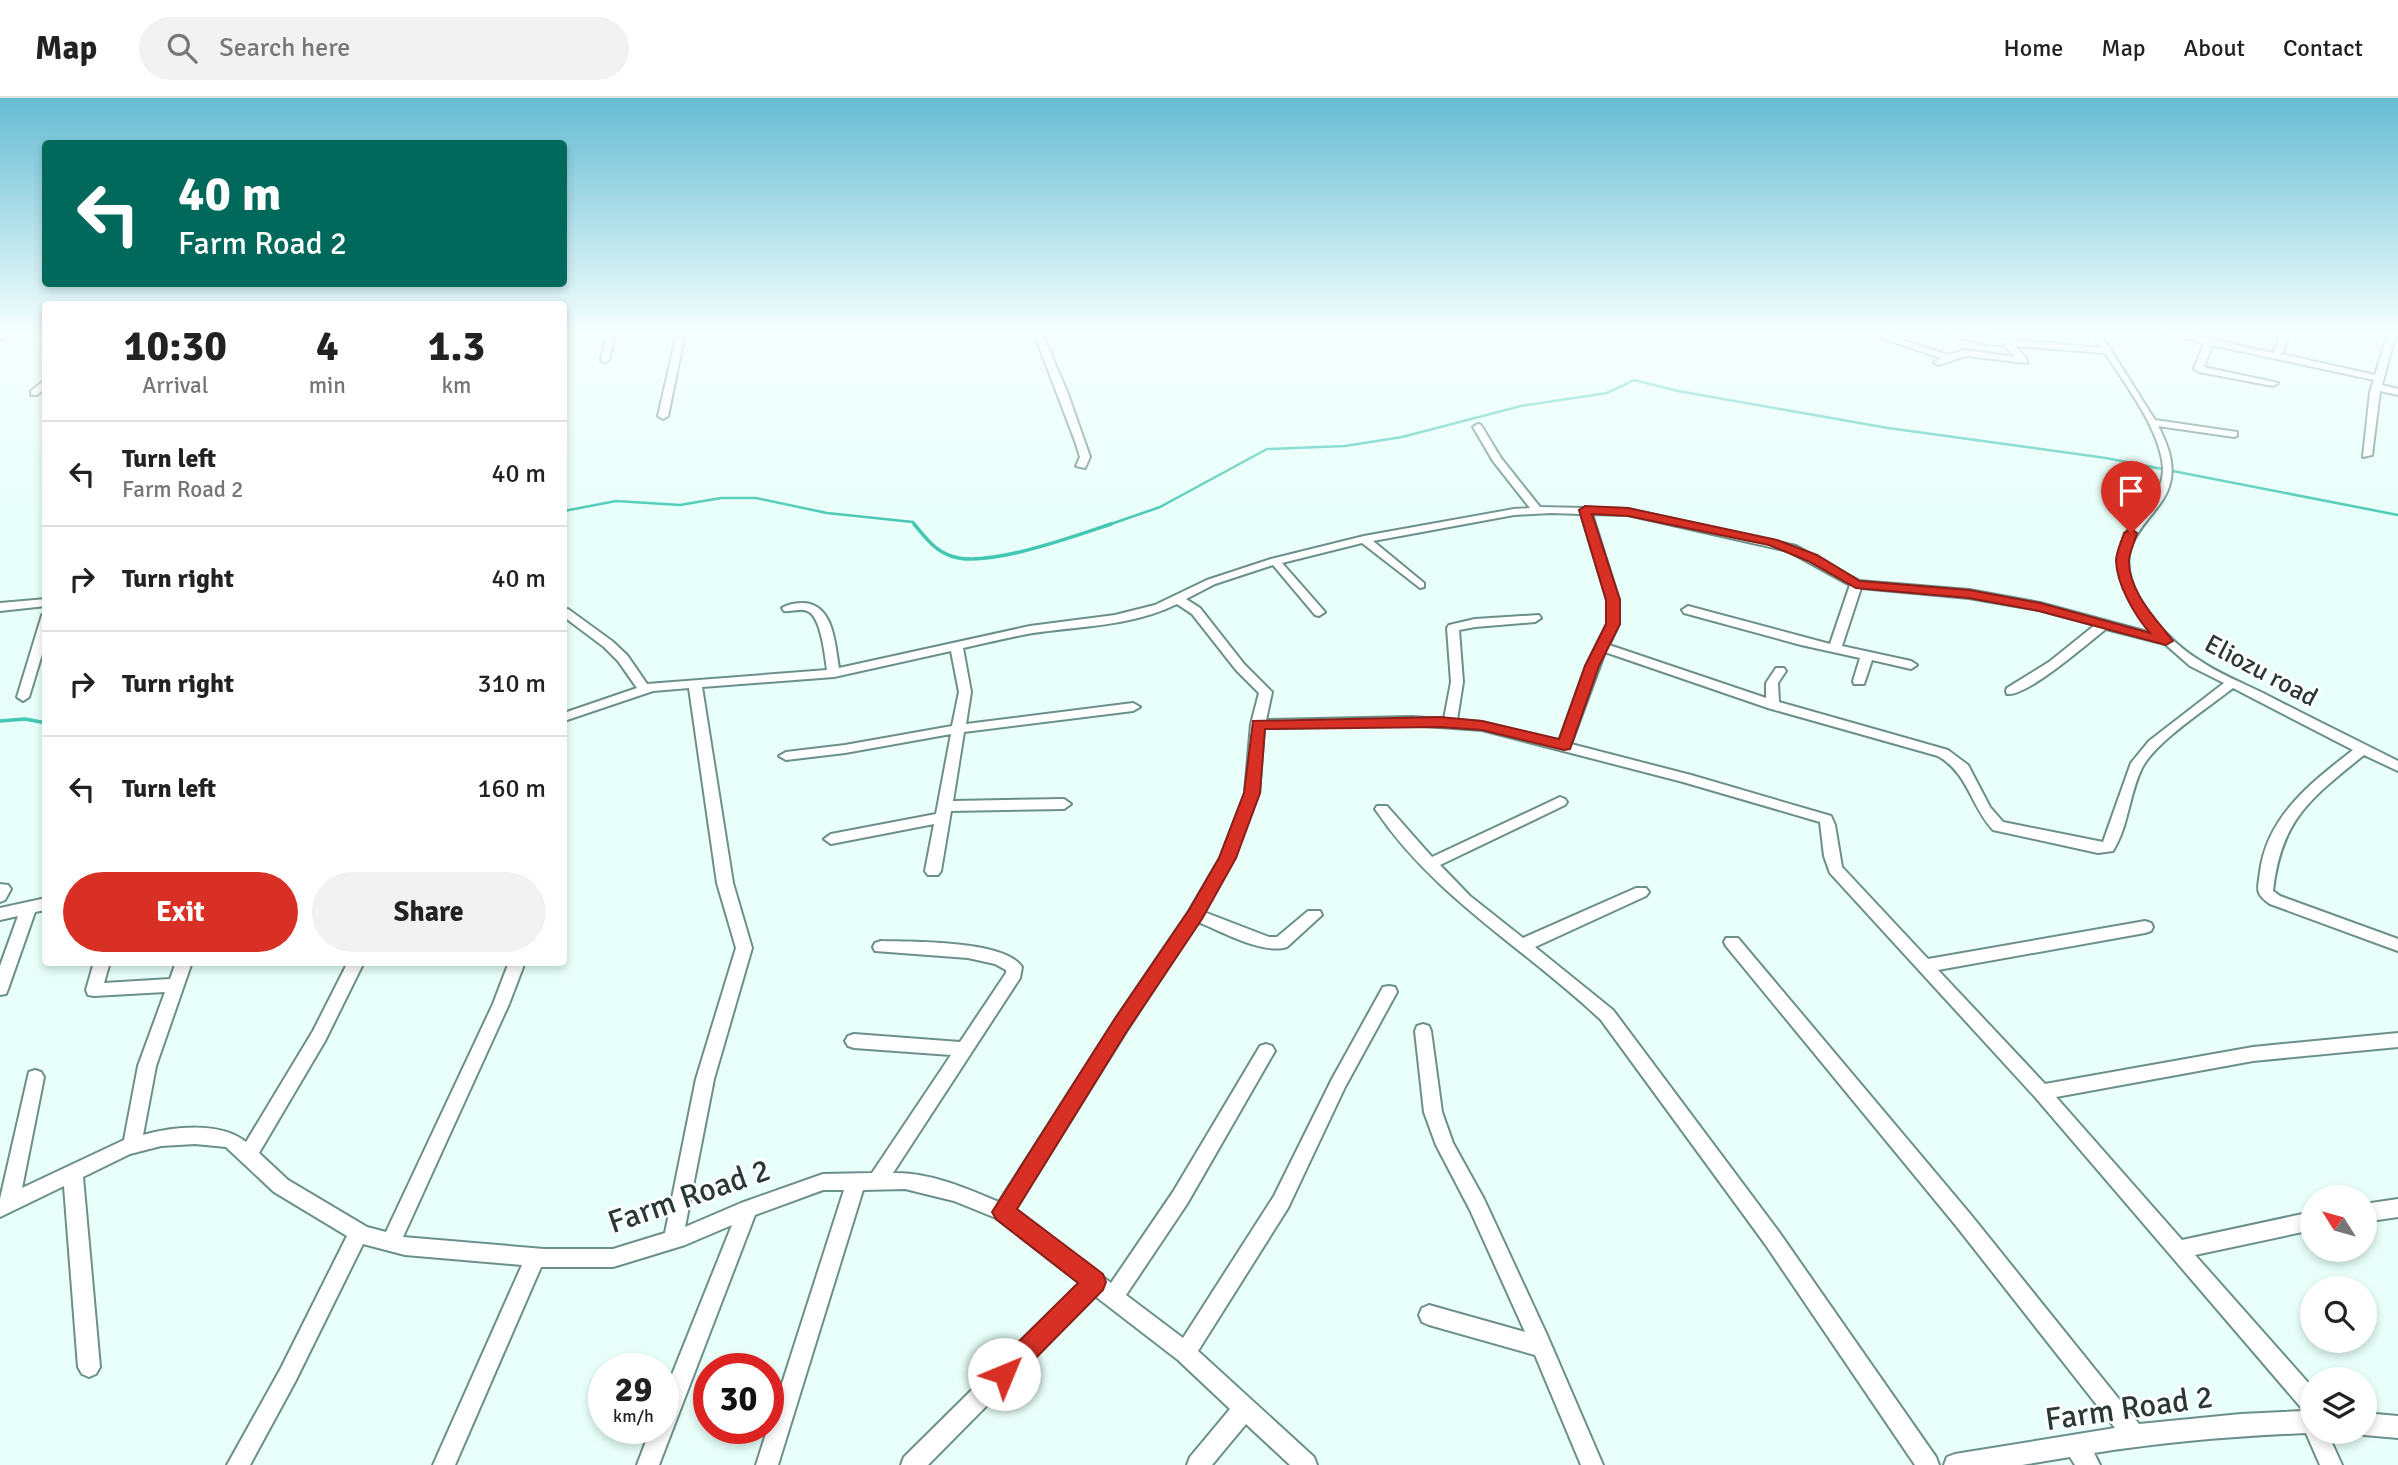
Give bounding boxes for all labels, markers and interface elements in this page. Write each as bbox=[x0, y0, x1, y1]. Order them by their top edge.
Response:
search box bbox=[139, 17, 629, 80]
text: Map bbox=[35, 28, 97, 69]
icon: search bbox=[163, 29, 201, 67]
text: Search here bbox=[219, 32, 350, 64]
text: Home bbox=[2003, 33, 2063, 63]
text: Map bbox=[2101, 33, 2146, 63]
text: About bbox=[2184, 33, 2245, 63]
text: Contact bbox=[2283, 33, 2363, 63]
text: 40 m bbox=[178, 164, 281, 224]
icon: left bbox=[63, 168, 154, 259]
text: Farm Road 2 bbox=[178, 224, 347, 263]
text: 10:30 bbox=[124, 321, 227, 372]
text: 4 bbox=[316, 321, 339, 372]
text: 1.3 bbox=[428, 321, 485, 372]
text: Arrival bbox=[142, 371, 209, 400]
text: min bbox=[309, 371, 346, 400]
text: km bbox=[442, 371, 471, 400]
text: Turn left bbox=[122, 443, 216, 475]
icon: left bbox=[63, 455, 101, 493]
text: 40 m bbox=[491, 458, 546, 490]
pin bbox=[2101, 461, 2161, 533]
icon: arrive bbox=[2112, 472, 2150, 510]
text: Farm Road 2 bbox=[122, 475, 243, 504]
icon: right bbox=[63, 560, 101, 598]
text: Turn right bbox=[122, 563, 234, 595]
text: 40 m bbox=[491, 563, 546, 595]
street label: Eliozu road bbox=[2199, 628, 2323, 714]
icon: right bbox=[63, 665, 101, 703]
text: Turn right bbox=[122, 668, 234, 700]
text: 310 m bbox=[477, 668, 546, 700]
icon: left bbox=[63, 770, 101, 808]
text: Turn left bbox=[122, 773, 216, 805]
text: 160 m bbox=[477, 773, 546, 805]
button: Exit bbox=[63, 872, 298, 952]
button: Share bbox=[312, 872, 546, 952]
street label: Farm Road 2 bbox=[603, 1150, 775, 1242]
north arrow bbox=[2300, 1185, 2376, 1262]
map controls bbox=[2300, 1185, 2377, 1444]
button: search bbox=[2300, 1276, 2377, 1353]
position arrow bbox=[967, 1337, 1041, 1411]
speed limit sign: 30 bbox=[693, 1353, 784, 1444]
button: layers bbox=[2300, 1367, 2377, 1444]
text: 29 bbox=[615, 1368, 652, 1411]
street label: Farm Road 2 bbox=[2043, 1377, 2215, 1439]
text: km/h bbox=[613, 1405, 654, 1427]

